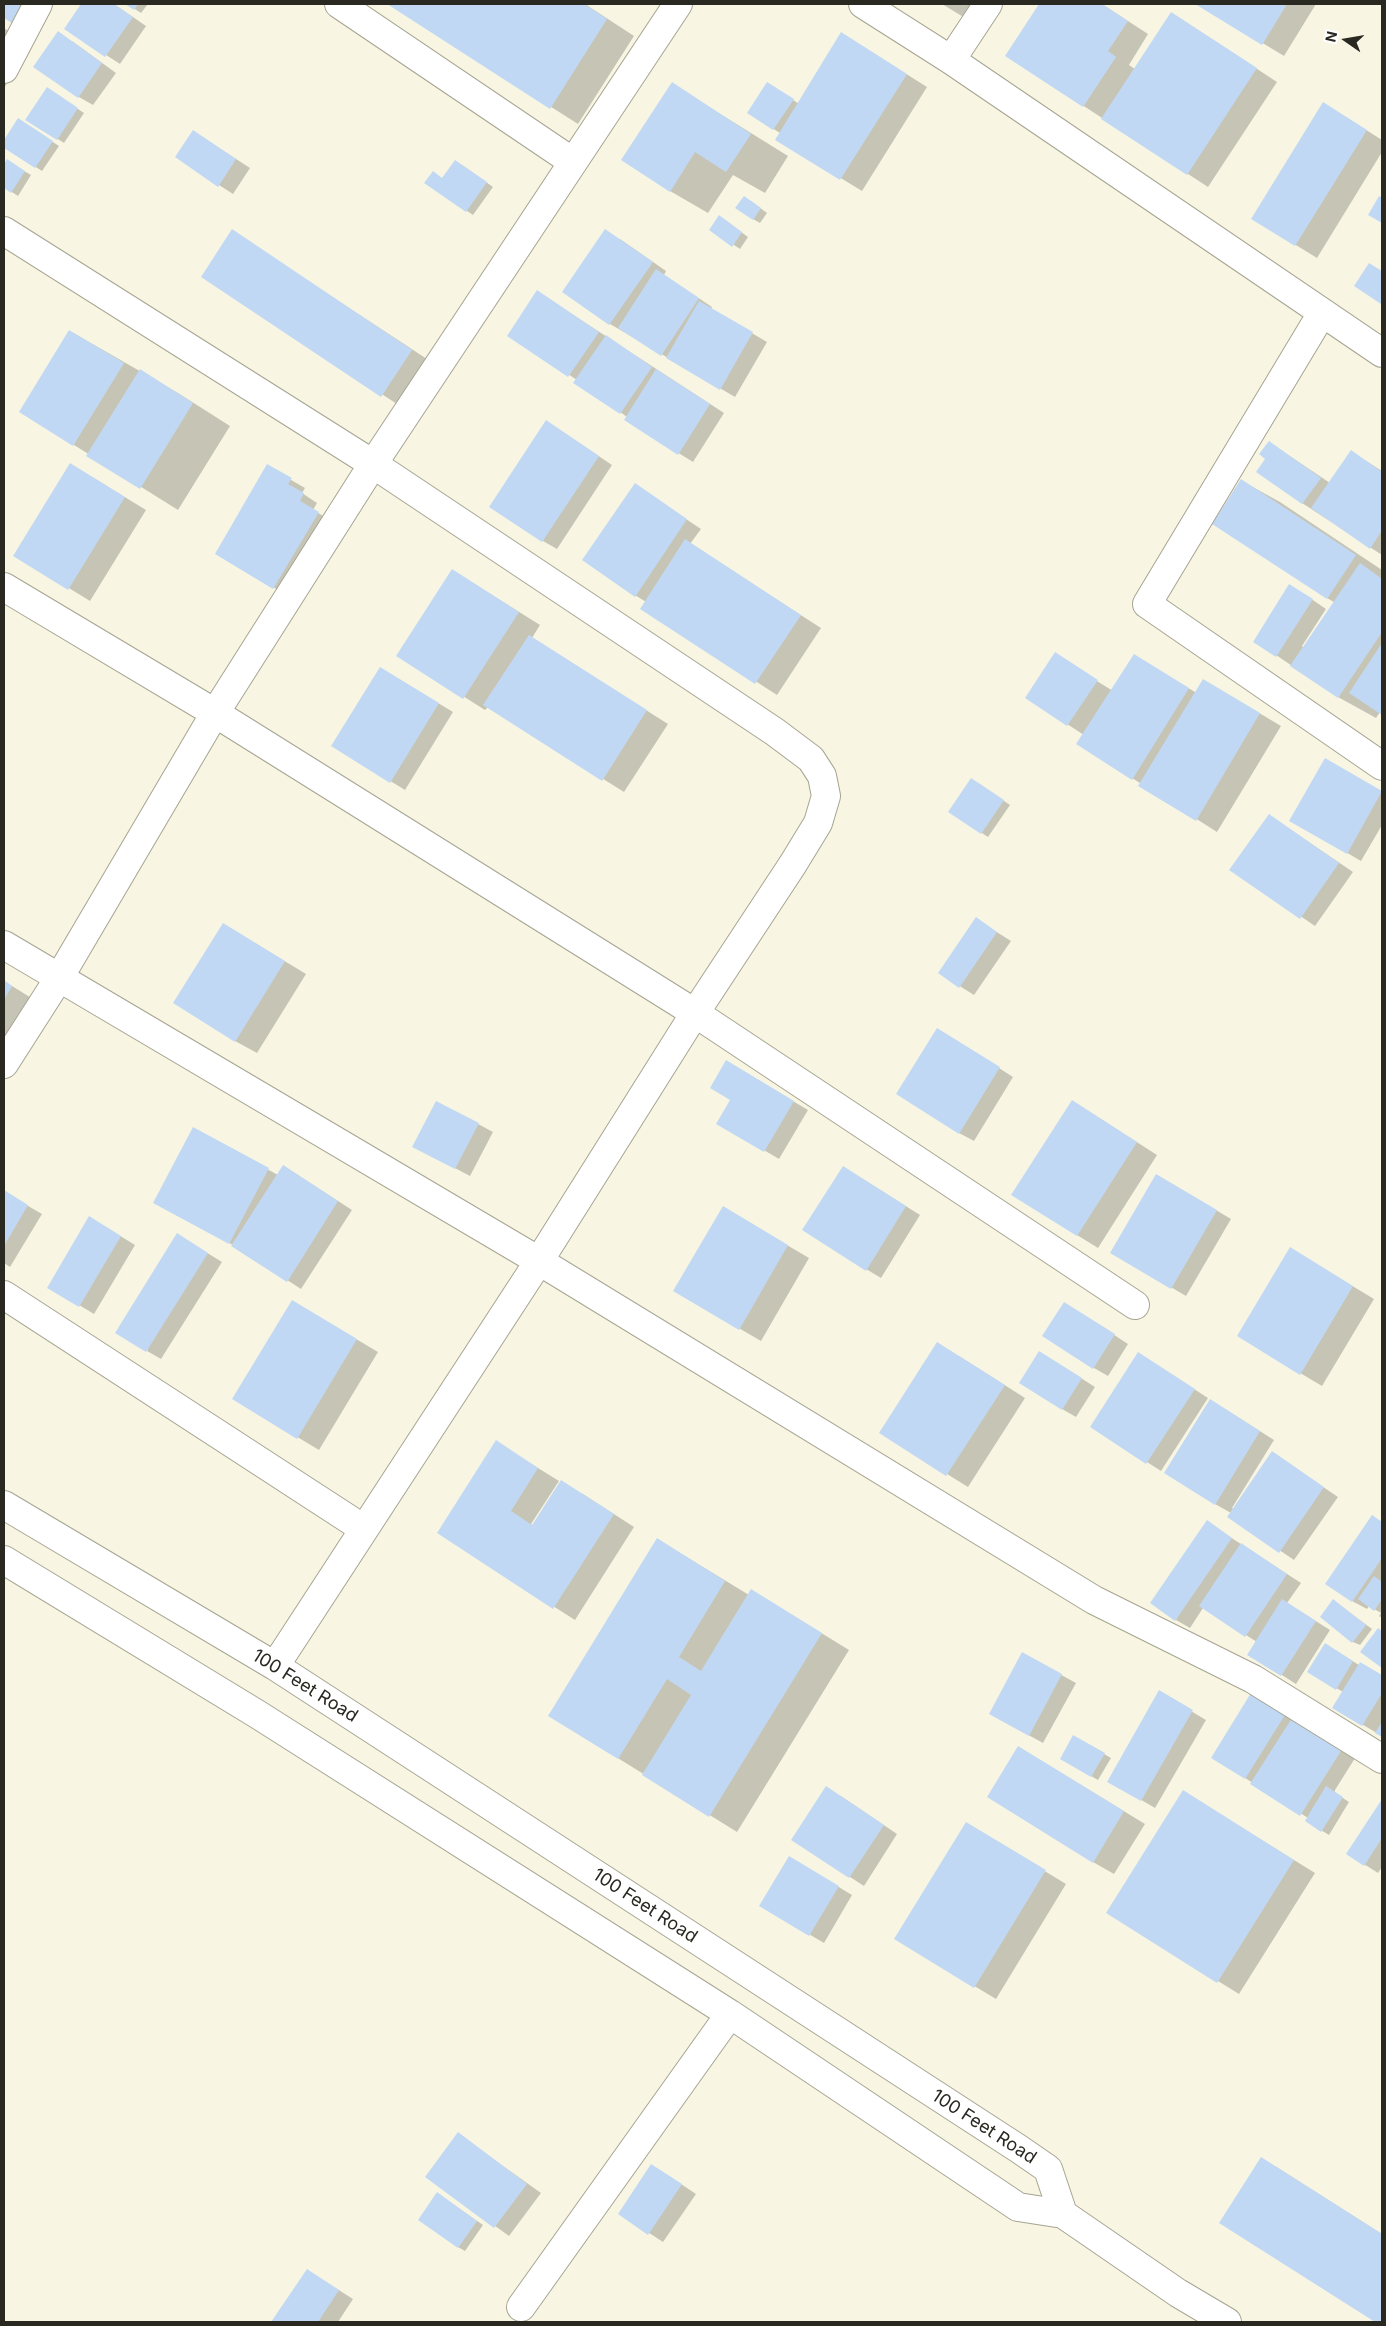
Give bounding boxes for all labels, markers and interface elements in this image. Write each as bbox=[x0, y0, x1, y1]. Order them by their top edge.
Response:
north arrow bbox=[1321, 15, 1371, 65]
text: N bbox=[1321, 29, 1340, 44]
street label: 100 Feet Road bbox=[248, 1645, 362, 1727]
street label: 100 Feet Road bbox=[589, 1864, 701, 1948]
street label: 100 Feet Road bbox=[928, 2085, 1040, 2169]

